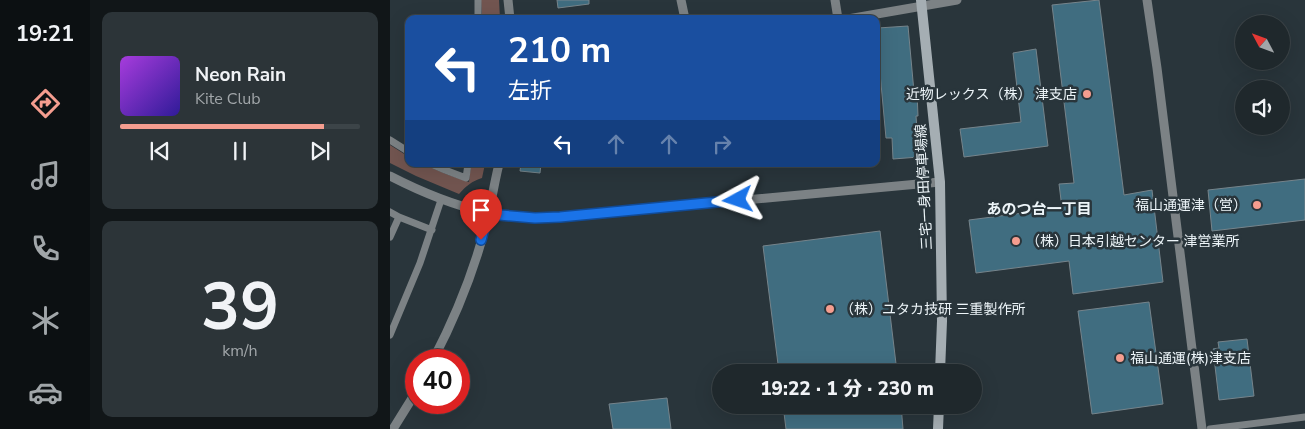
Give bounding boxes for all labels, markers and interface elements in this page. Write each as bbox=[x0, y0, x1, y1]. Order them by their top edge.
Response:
north arrow bbox=[1235, 15, 1290, 70]
map controls bbox=[1235, 15, 1290, 135]
text: 19:21 bbox=[16, 19, 74, 49]
text: 210 m bbox=[508, 27, 611, 74]
icon: left bbox=[425, 35, 490, 100]
text: Neon Rain bbox=[195, 62, 286, 88]
text: 左折 bbox=[508, 76, 552, 106]
button: sound bbox=[1235, 80, 1290, 135]
place label: 近物レックス（株） 津支店 bbox=[906, 85, 1077, 104]
icon: directions bbox=[28, 86, 63, 121]
text: Kite Club bbox=[195, 88, 261, 110]
marker: 近物レックス（株） 津支店 bbox=[1081, 88, 1093, 100]
street label: 三宅一身田停車場線 bbox=[911, 124, 937, 250]
icon: left bbox=[549, 130, 577, 158]
icon: ahead bbox=[602, 130, 630, 158]
icon: ahead bbox=[655, 130, 683, 158]
icon: right bbox=[708, 130, 736, 158]
icon: previous bbox=[146, 137, 174, 165]
icon: pause bbox=[226, 137, 254, 165]
icon: next bbox=[306, 137, 334, 165]
icon: music bbox=[28, 158, 63, 193]
position arrow bbox=[711, 173, 763, 225]
pin bbox=[460, 189, 502, 240]
icon: arrive bbox=[467, 196, 495, 224]
place label: 福山通運津（営） bbox=[1135, 196, 1247, 215]
district label: あのつ台一丁目 bbox=[986, 199, 1092, 219]
marker: 福山通運津（営） bbox=[1251, 199, 1263, 211]
icon: phone bbox=[28, 231, 63, 266]
place label: （株）日本引越センター 津営業所 bbox=[1026, 232, 1240, 251]
marker: （株）日本引越センター 津営業所 bbox=[1010, 235, 1022, 247]
text: 39 bbox=[201, 263, 279, 352]
place label: （株）ユタカ技研 三重製作所 bbox=[840, 300, 1026, 319]
icon: climate bbox=[28, 303, 63, 338]
marker: （株）ユタカ技研 三重製作所 bbox=[824, 303, 836, 315]
text: km/h bbox=[222, 340, 258, 362]
speed limit sign: 40 bbox=[405, 349, 470, 414]
place label: 福山通運(株)津支店 bbox=[1130, 349, 1251, 368]
marker: 福山通運(株)津支店 bbox=[1114, 352, 1126, 364]
icon: car bbox=[28, 375, 63, 410]
text: 19:22 · 1 分 · 230 m bbox=[760, 376, 934, 402]

